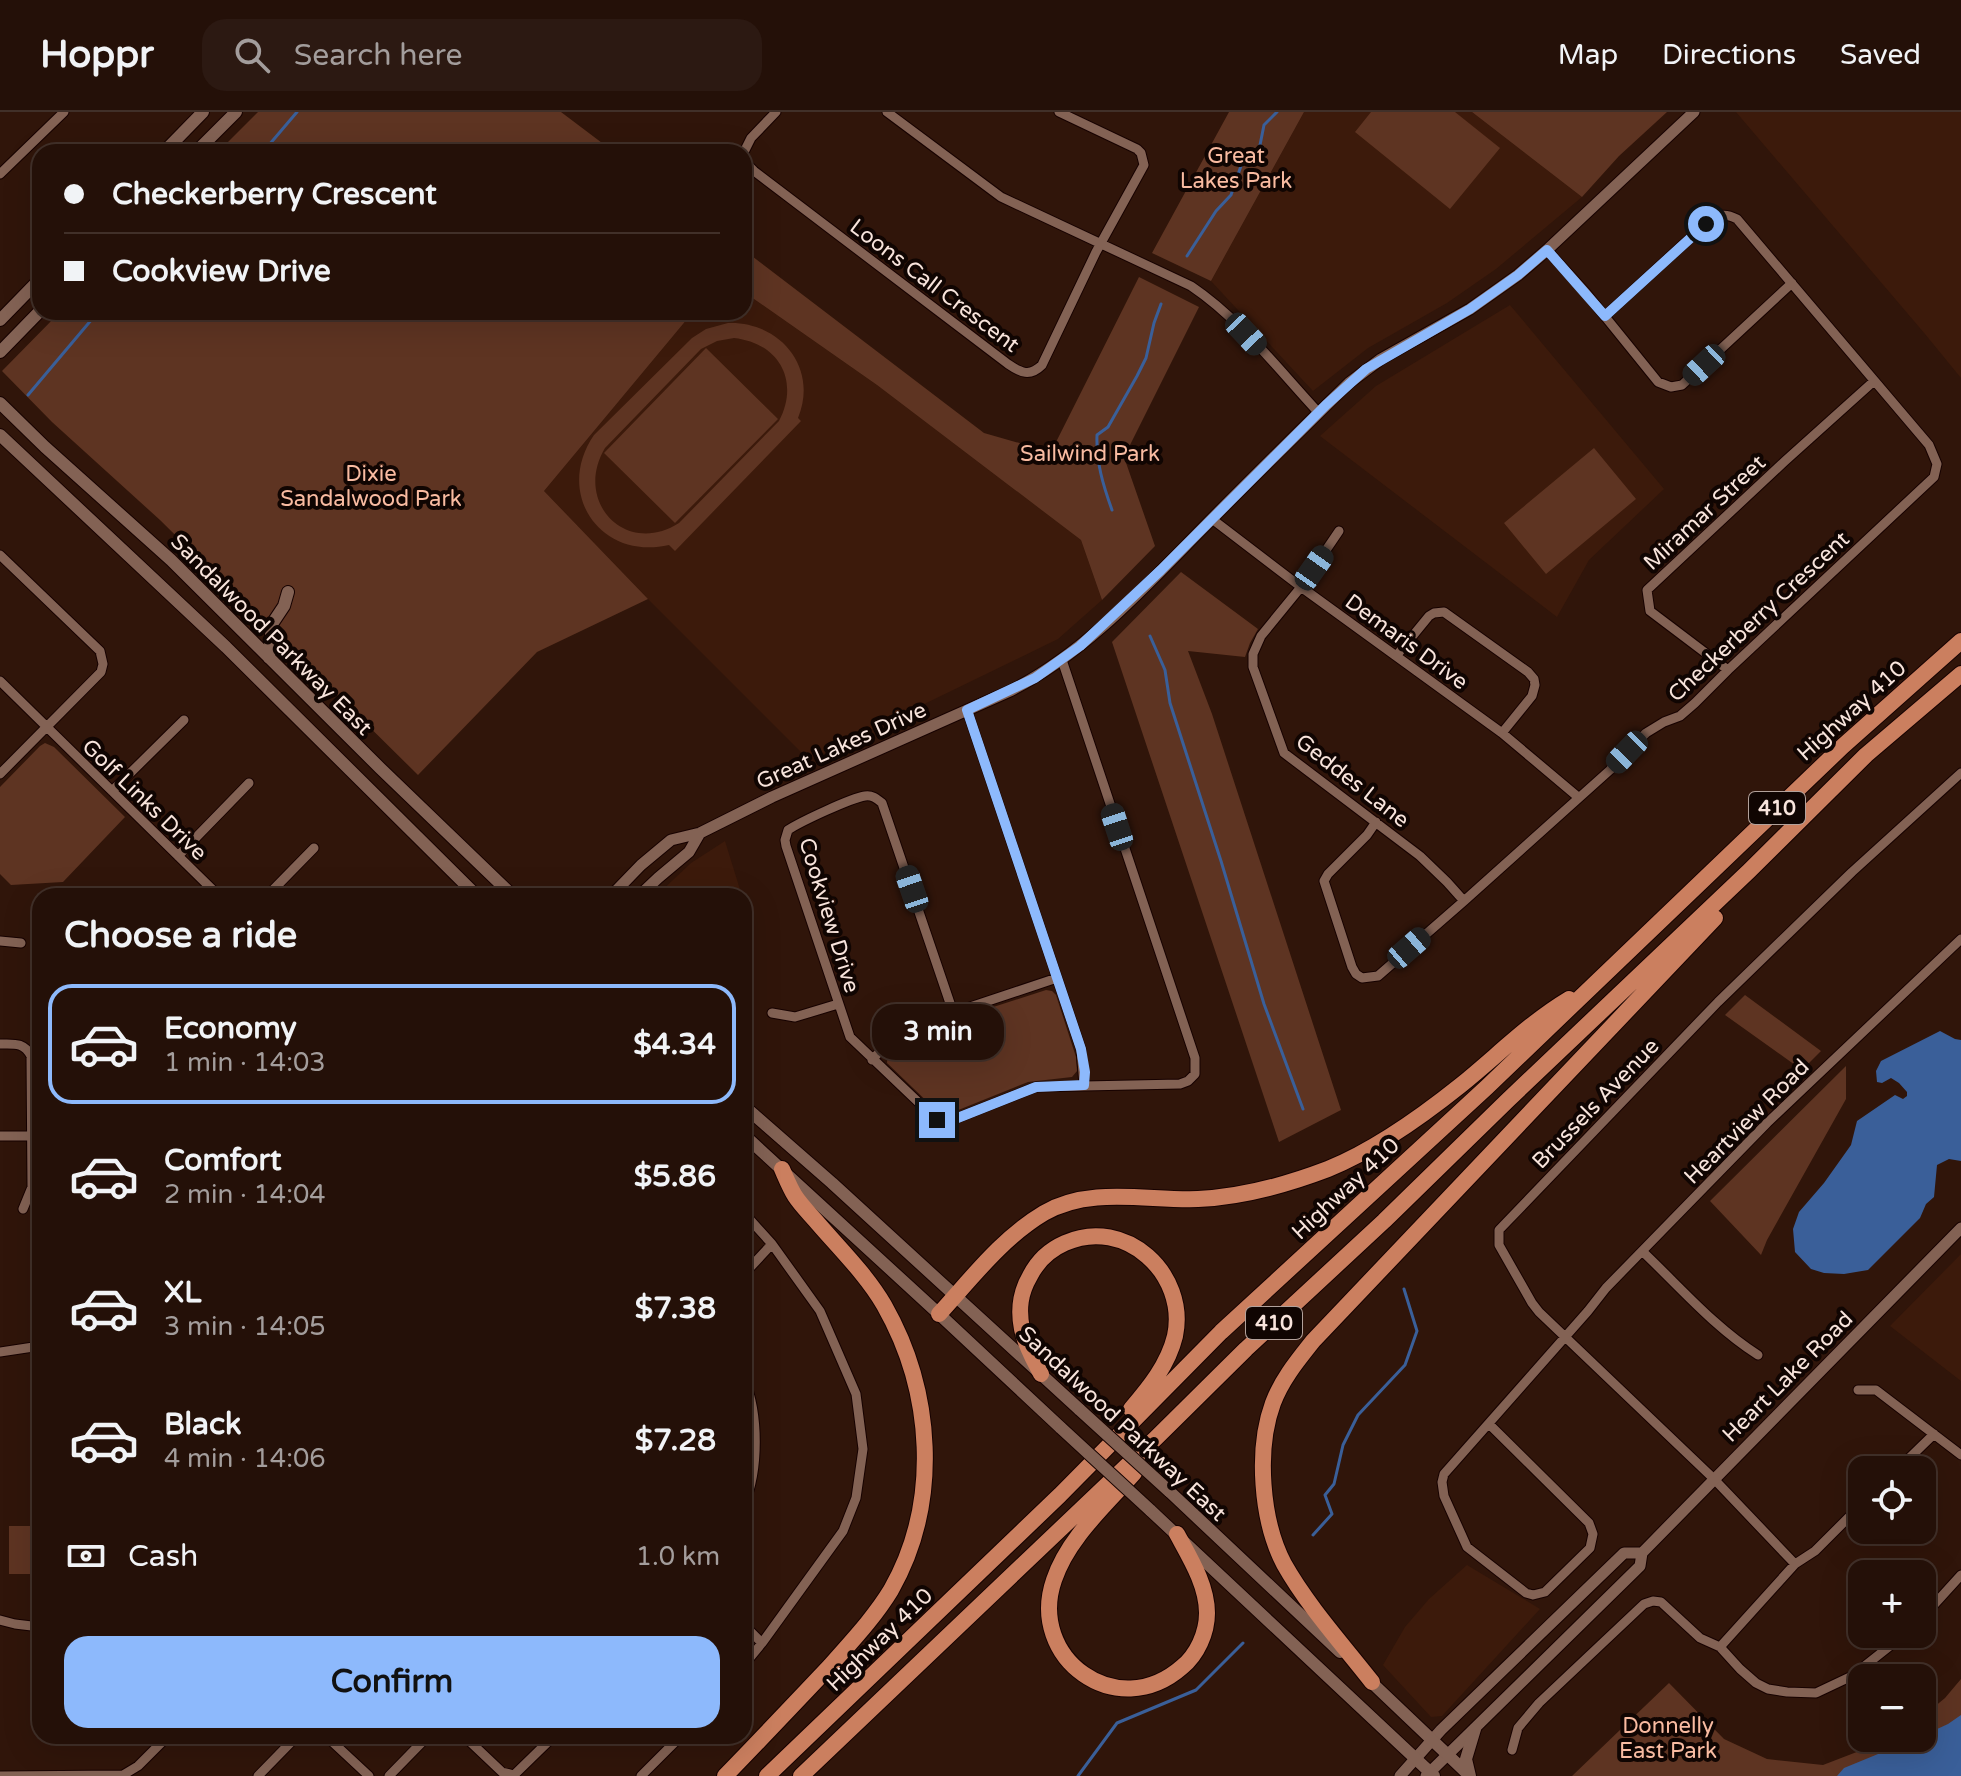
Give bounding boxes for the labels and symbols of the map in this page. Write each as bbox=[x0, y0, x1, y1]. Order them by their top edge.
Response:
park label: Great Lakes Park bbox=[1180, 143, 1292, 194]
route start bbox=[1688, 206, 1724, 242]
street label: Loons Call Crescent bbox=[845, 214, 1024, 358]
car bbox=[1221, 308, 1271, 360]
car bbox=[1678, 340, 1730, 390]
park label: Sailwind Park bbox=[1020, 441, 1160, 467]
street label: Miramar Street bbox=[1638, 450, 1771, 576]
park label: Dixie Sandalwood Park bbox=[280, 461, 462, 512]
street label: Checkerberry Crescent bbox=[1663, 526, 1855, 707]
street label: Sandalwood Parkway East bbox=[165, 529, 377, 741]
car bbox=[1290, 541, 1338, 595]
street label: Demaris Drive bbox=[1340, 589, 1473, 695]
street label: Highway 410 bbox=[1792, 655, 1911, 766]
street label: Great Lakes Drive bbox=[752, 697, 930, 795]
car bbox=[1602, 726, 1652, 778]
street label: Geddes Lane bbox=[1291, 729, 1414, 833]
street label: Golf Links Drive bbox=[76, 734, 212, 866]
road number: 410 bbox=[1749, 792, 1805, 824]
car bbox=[1098, 800, 1136, 854]
street label: Cookview Drive bbox=[793, 835, 865, 996]
car bbox=[893, 862, 931, 916]
car bbox=[1383, 923, 1435, 973]
callout: 3 min bbox=[871, 1004, 1003, 1060]
street label: Brussels Avenue bbox=[1527, 1033, 1664, 1174]
street label: Heartview Road bbox=[1679, 1054, 1815, 1190]
route end bbox=[919, 1102, 955, 1138]
street label: Highway 410 bbox=[1287, 1132, 1405, 1245]
street label: Heart Lake Road bbox=[1717, 1306, 1858, 1447]
road number: 410 bbox=[1246, 1307, 1302, 1339]
street label: Sandalwood Parkway East bbox=[1013, 1321, 1231, 1527]
street label: Highway 410 bbox=[821, 1583, 938, 1697]
park label: Donnelly East Park bbox=[1619, 1713, 1717, 1764]

